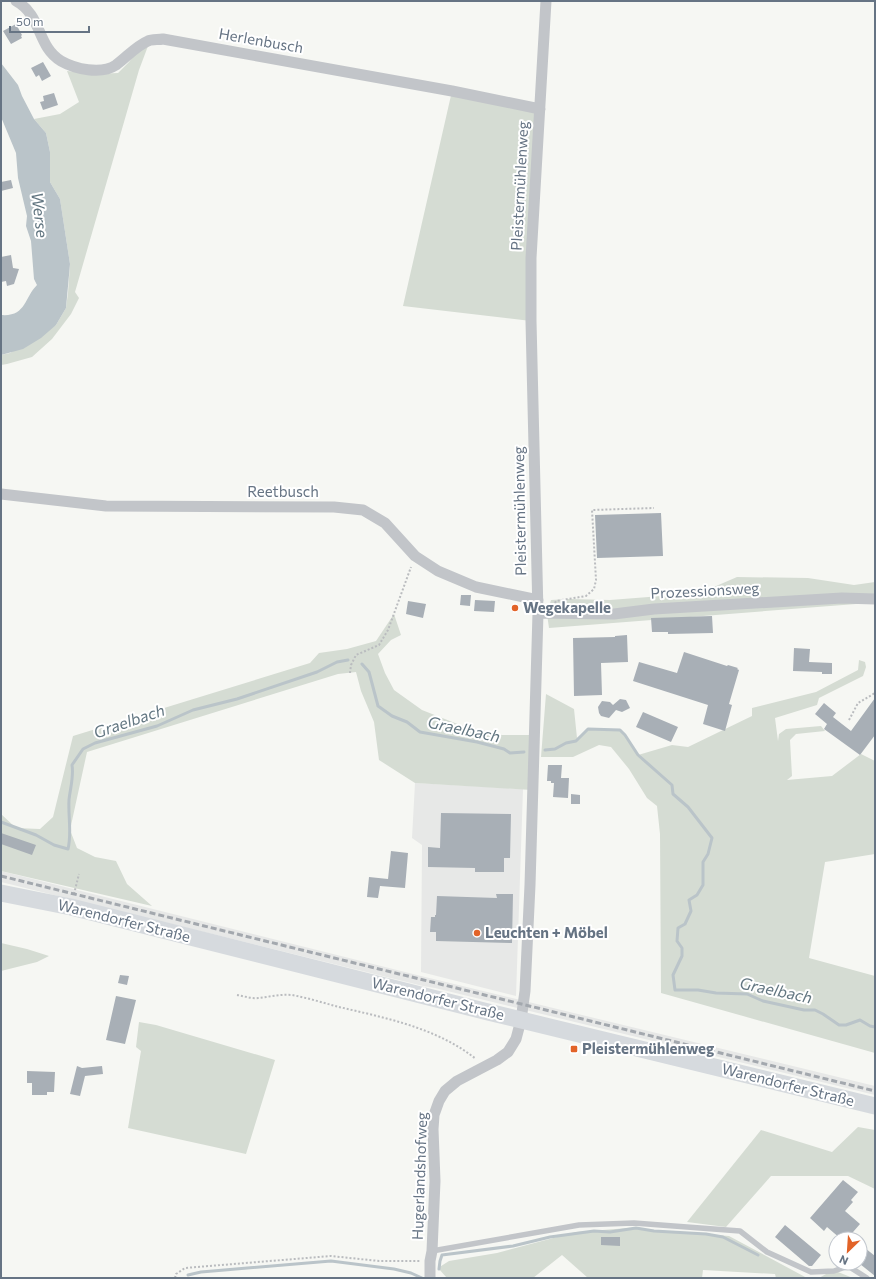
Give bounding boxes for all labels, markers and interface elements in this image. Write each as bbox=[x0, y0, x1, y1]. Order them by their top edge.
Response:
scale bar bbox=[10, 8, 89, 34]
text: 50 m bbox=[16, 14, 44, 28]
street label: Herlenbusch bbox=[217, 24, 305, 56]
street label: Pleistermühlenweg bbox=[507, 121, 531, 251]
water label: Werse bbox=[28, 191, 53, 239]
street label: Pleistermühlenweg bbox=[509, 446, 529, 576]
street label: Reetbusch bbox=[247, 482, 319, 500]
street label: Prozessionsweg bbox=[650, 578, 760, 602]
place label: Wegekapelle bbox=[523, 598, 611, 616]
marker: Wegekapelle bbox=[510, 603, 520, 613]
water label: Graelbach bbox=[91, 700, 167, 742]
water label: Graelbach bbox=[426, 712, 502, 745]
street label: Warendorfer Straße bbox=[56, 895, 192, 945]
place label: Leuchten + Möbel bbox=[485, 923, 608, 941]
marker: Leuchten + Möbel bbox=[472, 928, 482, 938]
street label: Warendorfer Straße bbox=[370, 973, 506, 1023]
water label: Graelbach bbox=[738, 973, 814, 1006]
place label: Pleistermühlenweg bbox=[582, 1039, 714, 1057]
marker: Pleistermühlenweg bbox=[569, 1044, 579, 1054]
street label: Warendorfer Straße bbox=[720, 1059, 856, 1109]
street label: Hugerlandshofweg bbox=[408, 1111, 430, 1240]
north arrow bbox=[828, 1231, 868, 1271]
text: N bbox=[837, 1253, 850, 1268]

